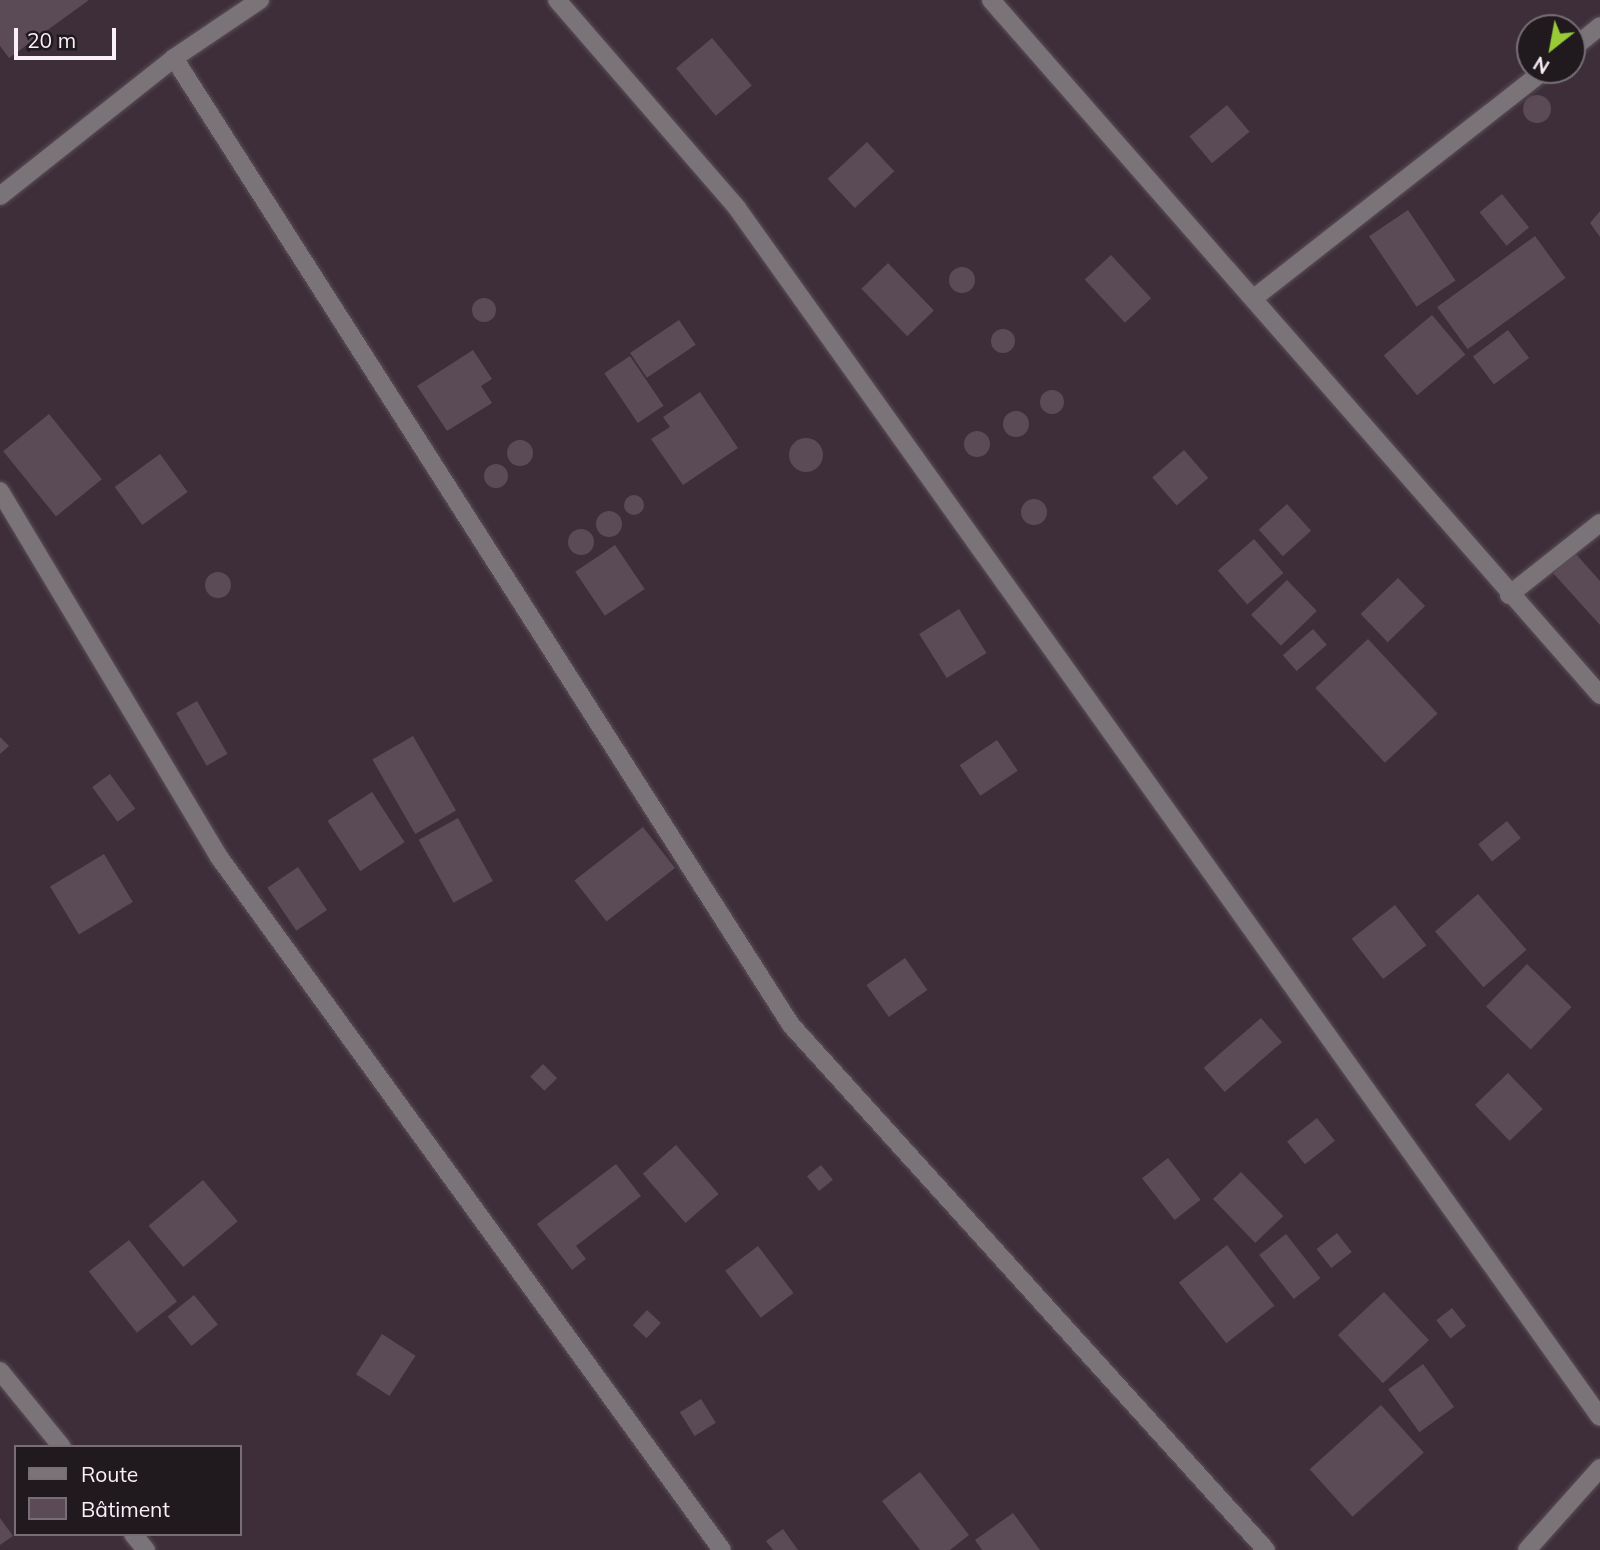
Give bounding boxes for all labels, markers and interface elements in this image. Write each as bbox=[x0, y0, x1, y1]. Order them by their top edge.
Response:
scale bar bbox=[18, 14, 119, 58]
north arrow bbox=[1516, 14, 1586, 84]
text: 20 m bbox=[27, 27, 76, 53]
text: N bbox=[1529, 51, 1554, 79]
legend bbox=[14, 1445, 242, 1536]
text: Route bbox=[81, 1461, 138, 1487]
text: Bâtiment bbox=[81, 1496, 170, 1522]

